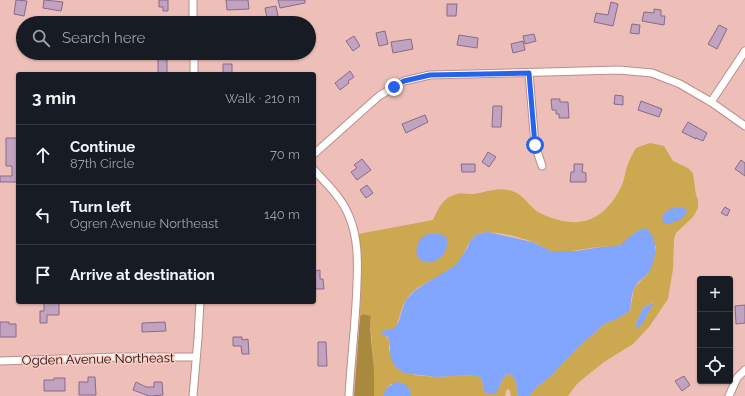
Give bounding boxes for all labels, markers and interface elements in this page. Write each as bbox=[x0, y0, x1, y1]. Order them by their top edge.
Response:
search box bbox=[16, 16, 316, 60]
icon: search bbox=[30, 27, 52, 49]
text: Search here bbox=[62, 29, 145, 47]
route end bbox=[385, 78, 403, 96]
text: 3 min bbox=[32, 88, 76, 108]
text: Walk · 210 m bbox=[225, 91, 300, 106]
route start bbox=[526, 136, 544, 154]
text: Continue bbox=[70, 138, 135, 156]
icon: ahead bbox=[32, 144, 54, 166]
text: 70 m bbox=[270, 147, 300, 162]
text: 87th Circle bbox=[70, 156, 134, 171]
text: Turn left bbox=[70, 198, 131, 216]
icon: left bbox=[32, 204, 54, 226]
text: 140 m bbox=[264, 207, 300, 222]
text: Ogren Avenue Northeast bbox=[70, 216, 219, 231]
icon: arrive bbox=[32, 264, 54, 286]
text: Arrive at destination bbox=[70, 266, 215, 284]
map controls bbox=[697, 276, 733, 384]
button: + bbox=[697, 276, 733, 312]
button: − bbox=[697, 312, 733, 348]
button: locate bbox=[697, 348, 733, 384]
street label: Ogden Avenue Northeast bbox=[22, 350, 175, 368]

